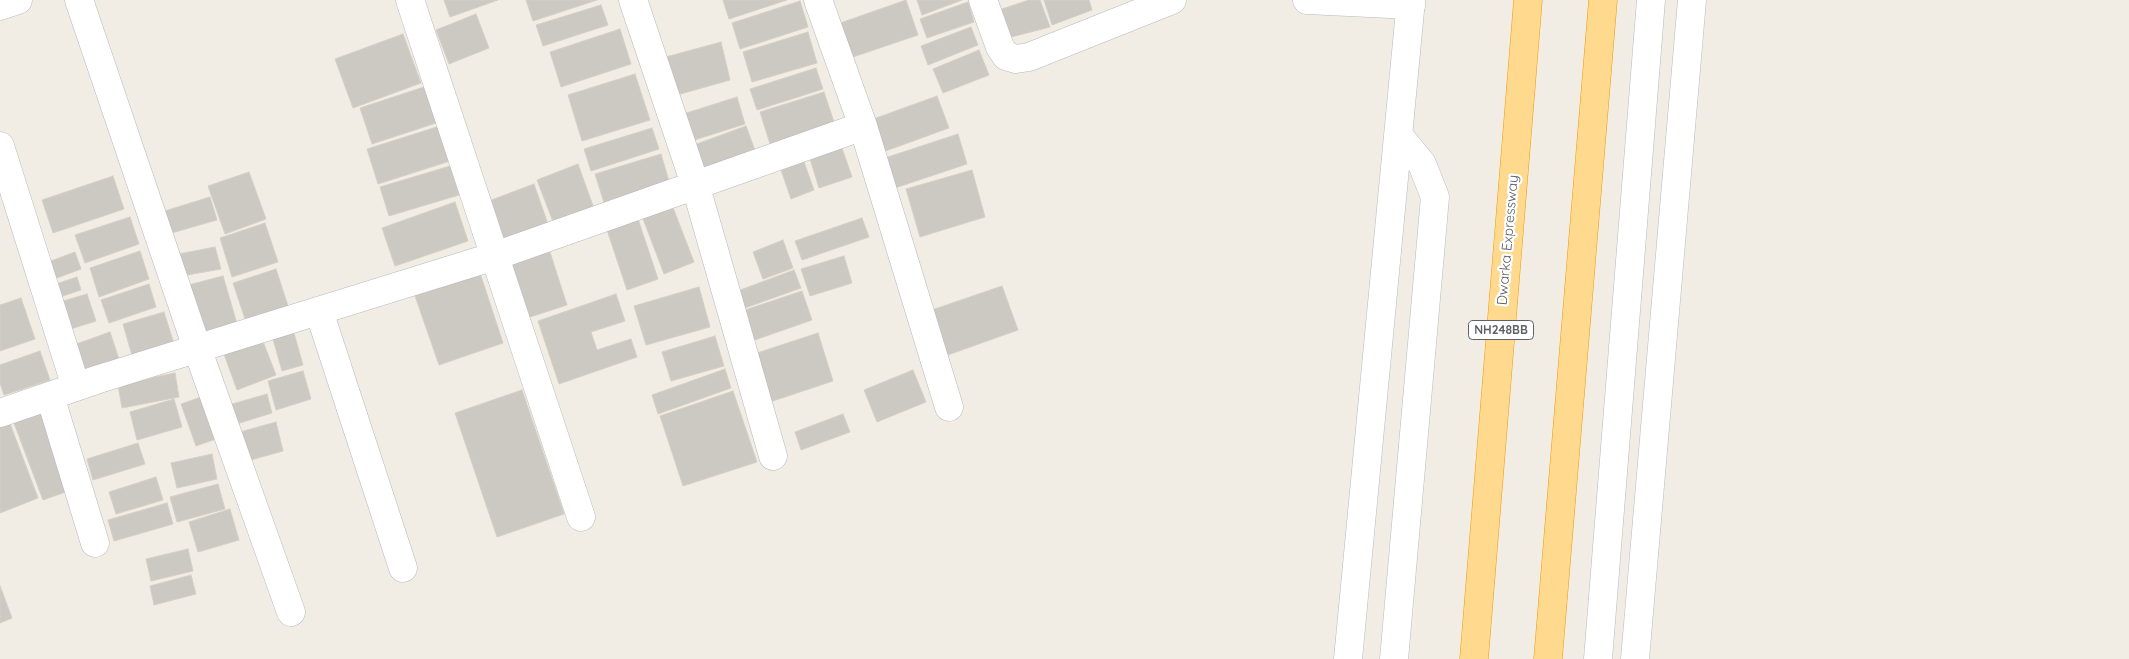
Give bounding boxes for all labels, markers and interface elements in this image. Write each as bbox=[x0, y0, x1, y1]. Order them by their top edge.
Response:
street label: Dwarka Expressway bbox=[1494, 174, 1522, 306]
road number: NH248BB bbox=[1468, 320, 1534, 340]

